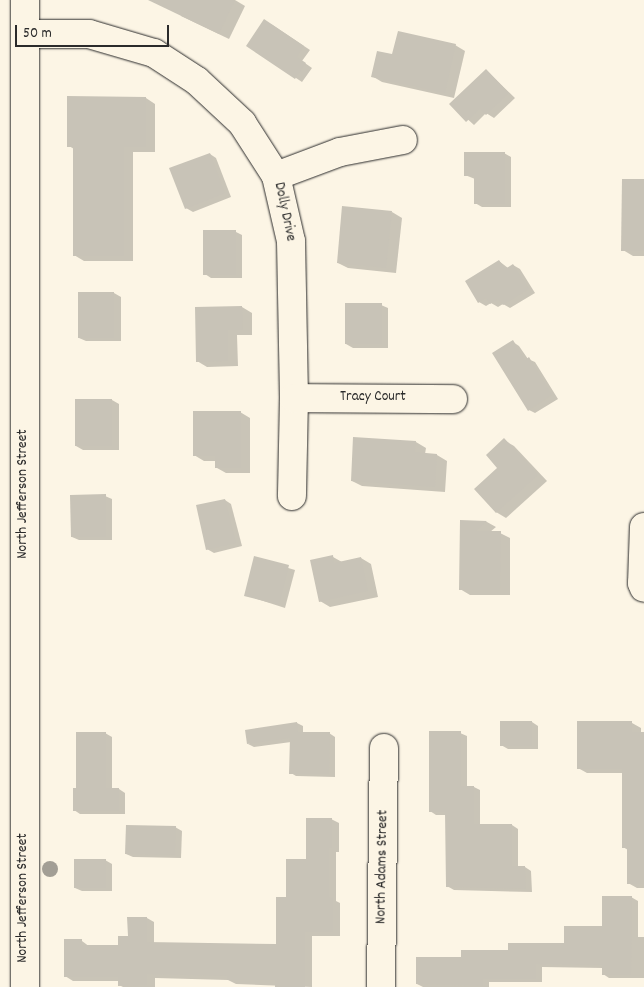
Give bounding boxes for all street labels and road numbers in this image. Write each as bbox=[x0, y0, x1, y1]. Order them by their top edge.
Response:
street label: Dolly Drive bbox=[269, 181, 299, 243]
street label: Tracy Court bbox=[340, 389, 406, 407]
street label: North Jefferson Street bbox=[15, 429, 33, 559]
street label: North Adams Street bbox=[373, 810, 393, 924]
street label: North Jefferson Street bbox=[15, 833, 33, 963]

